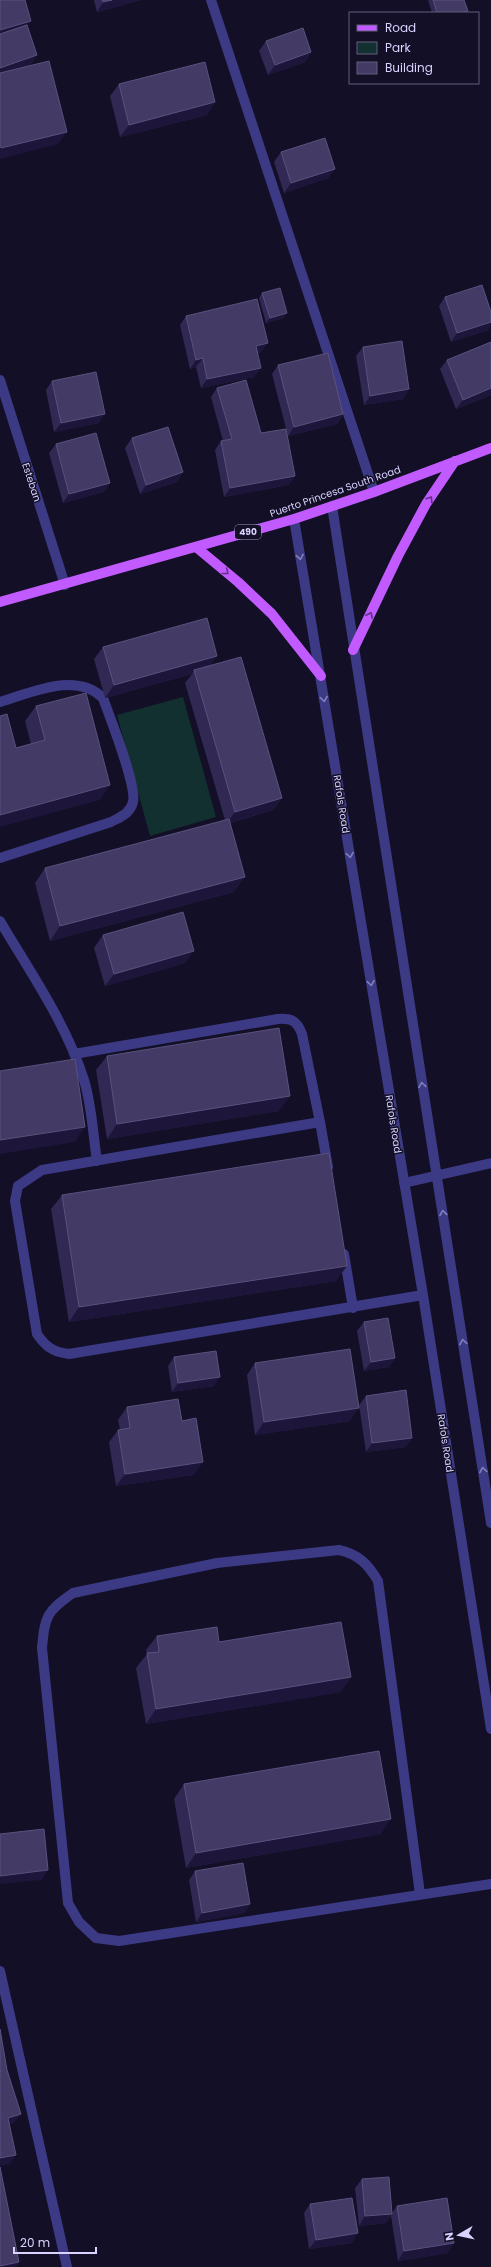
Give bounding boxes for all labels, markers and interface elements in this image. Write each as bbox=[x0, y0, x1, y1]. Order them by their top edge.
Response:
legend bbox=[349, 12, 479, 84]
text: Road bbox=[385, 19, 416, 36]
text: Park bbox=[385, 39, 412, 56]
text: Building bbox=[385, 59, 433, 76]
street label: Esteban bbox=[18, 461, 45, 504]
street label: Puerto Princesa South Road bbox=[268, 462, 403, 521]
one-way arrow bbox=[425, 496, 433, 503]
road number: 490 bbox=[235, 525, 261, 539]
one-way arrow bbox=[296, 554, 304, 560]
one-way arrow bbox=[222, 567, 229, 574]
one-way arrow bbox=[365, 611, 373, 619]
one-way arrow bbox=[320, 696, 328, 702]
street label: Rafols Road bbox=[329, 774, 354, 834]
one-way arrow bbox=[345, 852, 354, 858]
one-way arrow bbox=[366, 980, 375, 987]
one-way arrow bbox=[418, 1082, 427, 1088]
street label: Rafols Road bbox=[381, 1094, 406, 1154]
one-way arrow bbox=[439, 1210, 448, 1217]
one-way arrow bbox=[459, 1339, 468, 1345]
street label: Rafols Road bbox=[433, 1413, 458, 1473]
one-way arrow bbox=[479, 1467, 488, 1473]
north arrow bbox=[439, 2215, 479, 2255]
scale bar bbox=[14, 2229, 96, 2255]
text: N bbox=[441, 2231, 458, 2242]
text: 20 m bbox=[20, 2234, 50, 2251]

